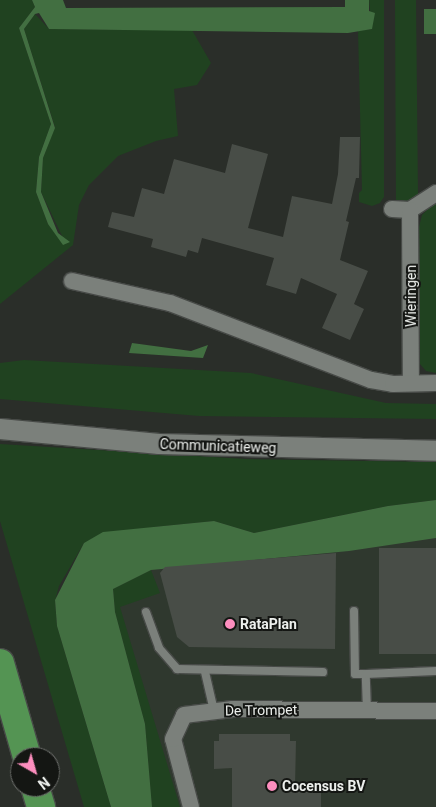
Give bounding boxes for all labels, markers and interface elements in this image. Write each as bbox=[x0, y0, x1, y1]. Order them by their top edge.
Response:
street label: Wieringen bbox=[403, 265, 419, 327]
street label: Communicatieweg bbox=[159, 436, 277, 456]
place label: RataPlan bbox=[240, 616, 297, 632]
marker: RataPlan bbox=[224, 618, 236, 630]
street label: De Trompet bbox=[225, 701, 297, 719]
north arrow bbox=[10, 747, 60, 797]
text: N bbox=[35, 774, 52, 792]
place label: Cocensus BV bbox=[282, 778, 365, 794]
marker: Cocensus BV bbox=[266, 780, 278, 792]

